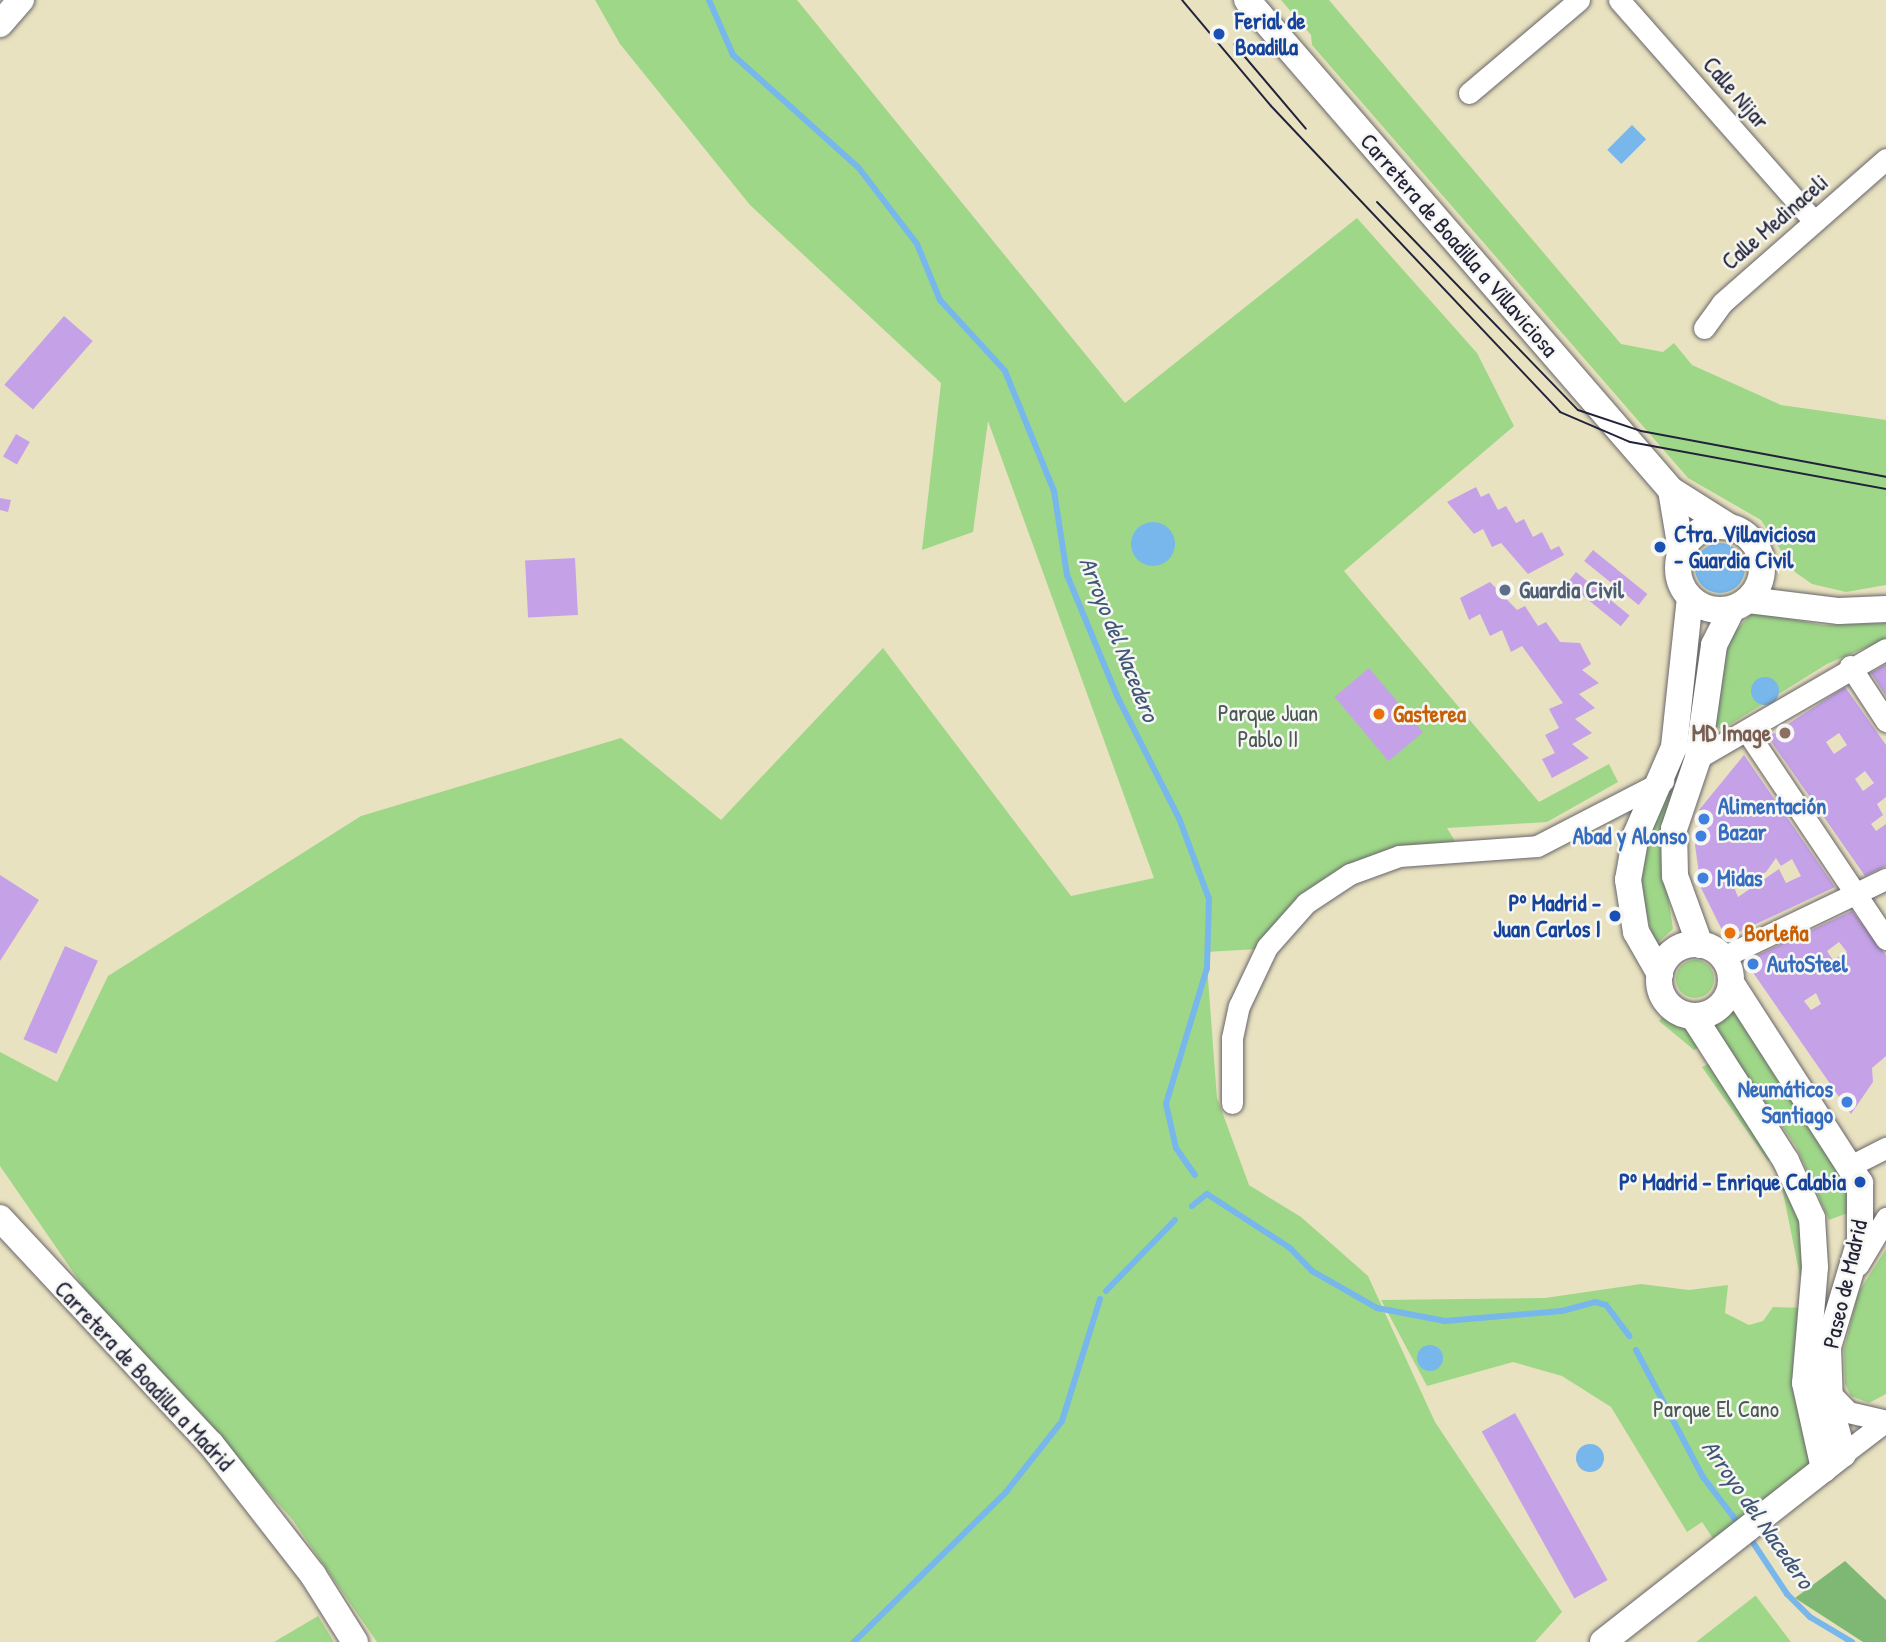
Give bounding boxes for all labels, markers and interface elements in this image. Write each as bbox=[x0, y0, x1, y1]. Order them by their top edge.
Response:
place label: Ferial de Boadilla bbox=[1235, 7, 1305, 61]
marker: Ferial de Boadilla bbox=[1209, 24, 1229, 44]
street label: Calle Nijar bbox=[1697, 51, 1775, 135]
street label: Carretera de Boadilla a Villaviciosa bbox=[1354, 128, 1564, 362]
street label: Calle Medinaceli bbox=[1716, 168, 1834, 276]
place label: Ctra. Villaviciosa - Guardia Civil bbox=[1674, 520, 1815, 574]
marker: Ctra. Villaviciosa - Guardia Civil bbox=[1652, 539, 1668, 555]
water label: Arroyo del Nacedero bbox=[1073, 553, 1165, 725]
place label: Guardia Civil bbox=[1519, 576, 1624, 604]
marker: Guardia Civil bbox=[1497, 582, 1513, 598]
park label: Parque Juan Pablo II bbox=[1218, 699, 1318, 753]
place label: Gasterea bbox=[1393, 700, 1466, 728]
marker: Gasterea bbox=[1371, 706, 1387, 722]
place label: MD Image bbox=[1692, 719, 1771, 747]
marker: MD Image bbox=[1777, 725, 1793, 741]
place label: Alimentación Bazar bbox=[1718, 792, 1826, 846]
marker: Alimentación Bazar bbox=[1696, 811, 1712, 827]
place label: Abad y Alonso bbox=[1573, 822, 1687, 850]
marker: Abad y Alonso bbox=[1693, 828, 1709, 844]
place label: Midas bbox=[1717, 864, 1763, 892]
marker: Midas bbox=[1695, 870, 1711, 886]
place label: Pº Madrid - Juan Carlos I bbox=[1493, 889, 1601, 943]
marker: Pº Madrid - Juan Carlos I bbox=[1607, 908, 1623, 924]
place label: Borleña bbox=[1744, 919, 1808, 947]
marker: Borleña bbox=[1722, 925, 1738, 941]
place label: AutoSteel bbox=[1767, 950, 1847, 978]
marker: AutoSteel bbox=[1745, 956, 1761, 972]
place label: Neumáticos Santiago bbox=[1738, 1075, 1833, 1129]
marker: Neumáticos Santiago bbox=[1839, 1094, 1855, 1110]
place label: Pº Madrid - Enrique Calabia bbox=[1619, 1168, 1846, 1196]
marker: Pº Madrid - Enrique Calabia bbox=[1852, 1174, 1868, 1190]
street label: Paseo de Madrid bbox=[1817, 1217, 1873, 1351]
street label: Carretera de Boadilla a Madrid bbox=[49, 1275, 239, 1477]
park label: Parque El Cano bbox=[1653, 1395, 1779, 1423]
water label: Arroyo del Nacedero bbox=[1696, 1434, 1820, 1594]

